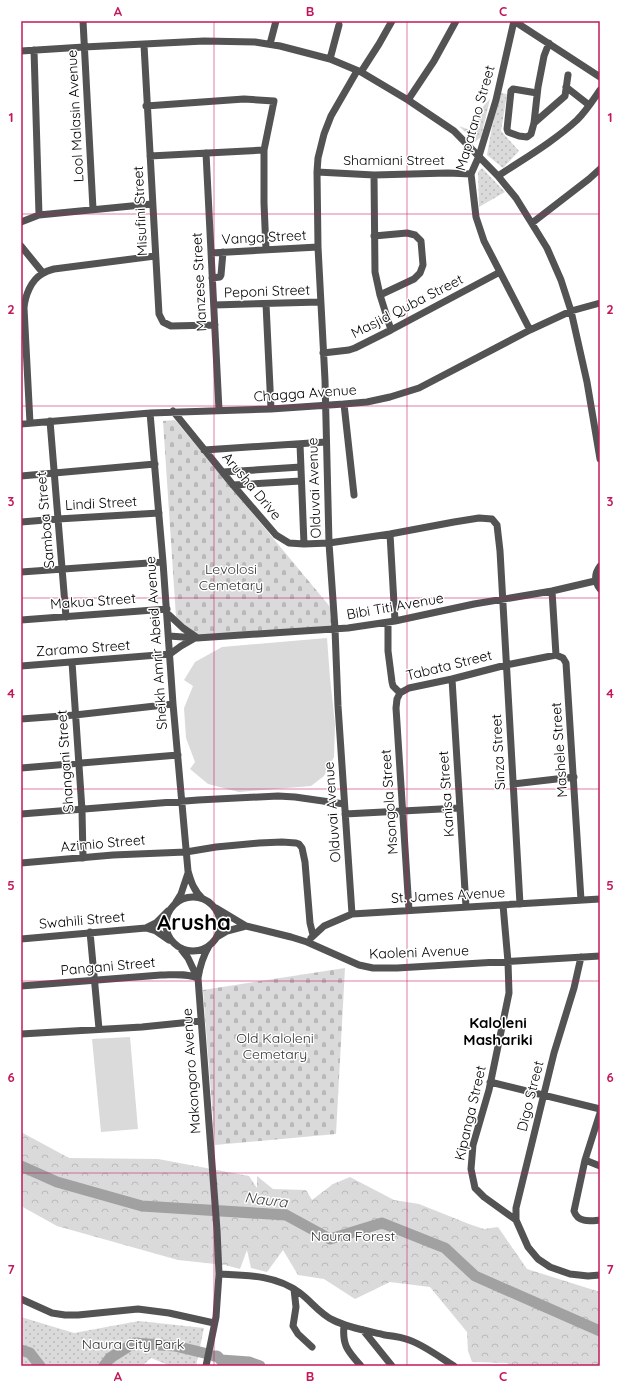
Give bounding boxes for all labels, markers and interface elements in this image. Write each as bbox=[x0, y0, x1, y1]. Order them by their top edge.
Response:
text: A bbox=[114, 3, 123, 19]
text: B bbox=[306, 3, 314, 19]
text: C bbox=[499, 3, 507, 19]
street label: Lool Malasin Avenue bbox=[63, 49, 87, 183]
street label: Mapatano Street bbox=[451, 63, 499, 173]
text: 1 bbox=[8, 109, 14, 125]
text: 1 bbox=[607, 109, 613, 125]
street label: Shamiani Street bbox=[343, 151, 445, 169]
street label: Misufini Street bbox=[129, 165, 151, 257]
street label: Vanga Street bbox=[221, 226, 307, 248]
street label: Manzese Street bbox=[187, 232, 211, 332]
street label: Masjid Quba Street bbox=[348, 270, 466, 342]
street label: Peponi Street bbox=[224, 280, 311, 301]
text: 2 bbox=[7, 301, 15, 317]
text: 2 bbox=[606, 301, 614, 317]
street label: Chagga Avenue bbox=[253, 380, 357, 406]
street label: Olduvai Avenue bbox=[303, 437, 325, 539]
street label: Arusha Drive bbox=[218, 448, 286, 524]
street label: Sambaa Street bbox=[32, 471, 58, 569]
street label: Lindi Street bbox=[65, 492, 138, 514]
text: 3 bbox=[8, 493, 15, 509]
text: 3 bbox=[607, 493, 614, 509]
street label: Sheikh Amrir Abeid Avenue bbox=[141, 556, 171, 730]
park label: Levolosi Cemetary bbox=[199, 560, 263, 594]
street label: Makua Street bbox=[49, 589, 137, 613]
street label: Bibi Titi Avenue bbox=[345, 589, 445, 623]
street label: Zaramo Street bbox=[35, 636, 131, 660]
street label: Tabata Street bbox=[404, 646, 494, 684]
text: 4 bbox=[7, 685, 15, 701]
text: 4 bbox=[606, 685, 614, 701]
street label: Mashele Street bbox=[547, 701, 571, 798]
street label: Shangani Street bbox=[52, 709, 78, 813]
street label: Sinza Street bbox=[487, 713, 509, 791]
street label: Msongola Street bbox=[376, 749, 402, 855]
street label: Kanisa Street bbox=[434, 750, 458, 838]
street label: Olduvai Avenue bbox=[319, 761, 345, 863]
street label: Azimio Street bbox=[60, 830, 146, 856]
text: 5 bbox=[7, 877, 15, 893]
text: 5 bbox=[606, 877, 614, 893]
street label: St. James Avenue bbox=[390, 883, 506, 907]
street label: Swahili Street bbox=[38, 907, 126, 933]
district label: Arusha bbox=[157, 908, 231, 936]
street label: Kaoleni Avenue bbox=[369, 941, 469, 963]
street label: Pangani Street bbox=[60, 953, 156, 979]
street label: Makongoro Avenue bbox=[178, 1007, 204, 1134]
district label: Kaloleni Mashariki bbox=[463, 1013, 533, 1049]
park label: Old Kaloleni Cemetary bbox=[236, 1029, 314, 1063]
street label: Digo Street bbox=[513, 1059, 548, 1133]
street label: Kipanga Street bbox=[450, 1064, 490, 1162]
text: 6 bbox=[7, 1069, 15, 1085]
text: 6 bbox=[606, 1069, 614, 1085]
water label: Naura bbox=[244, 1187, 289, 1212]
park label: Naura Forest bbox=[311, 1227, 395, 1245]
text: 7 bbox=[7, 1261, 15, 1277]
text: 7 bbox=[606, 1261, 614, 1277]
park label: Naura City Park bbox=[82, 1335, 184, 1353]
text: A bbox=[114, 1368, 123, 1384]
text: B bbox=[306, 1368, 314, 1384]
text: C bbox=[499, 1368, 507, 1384]

